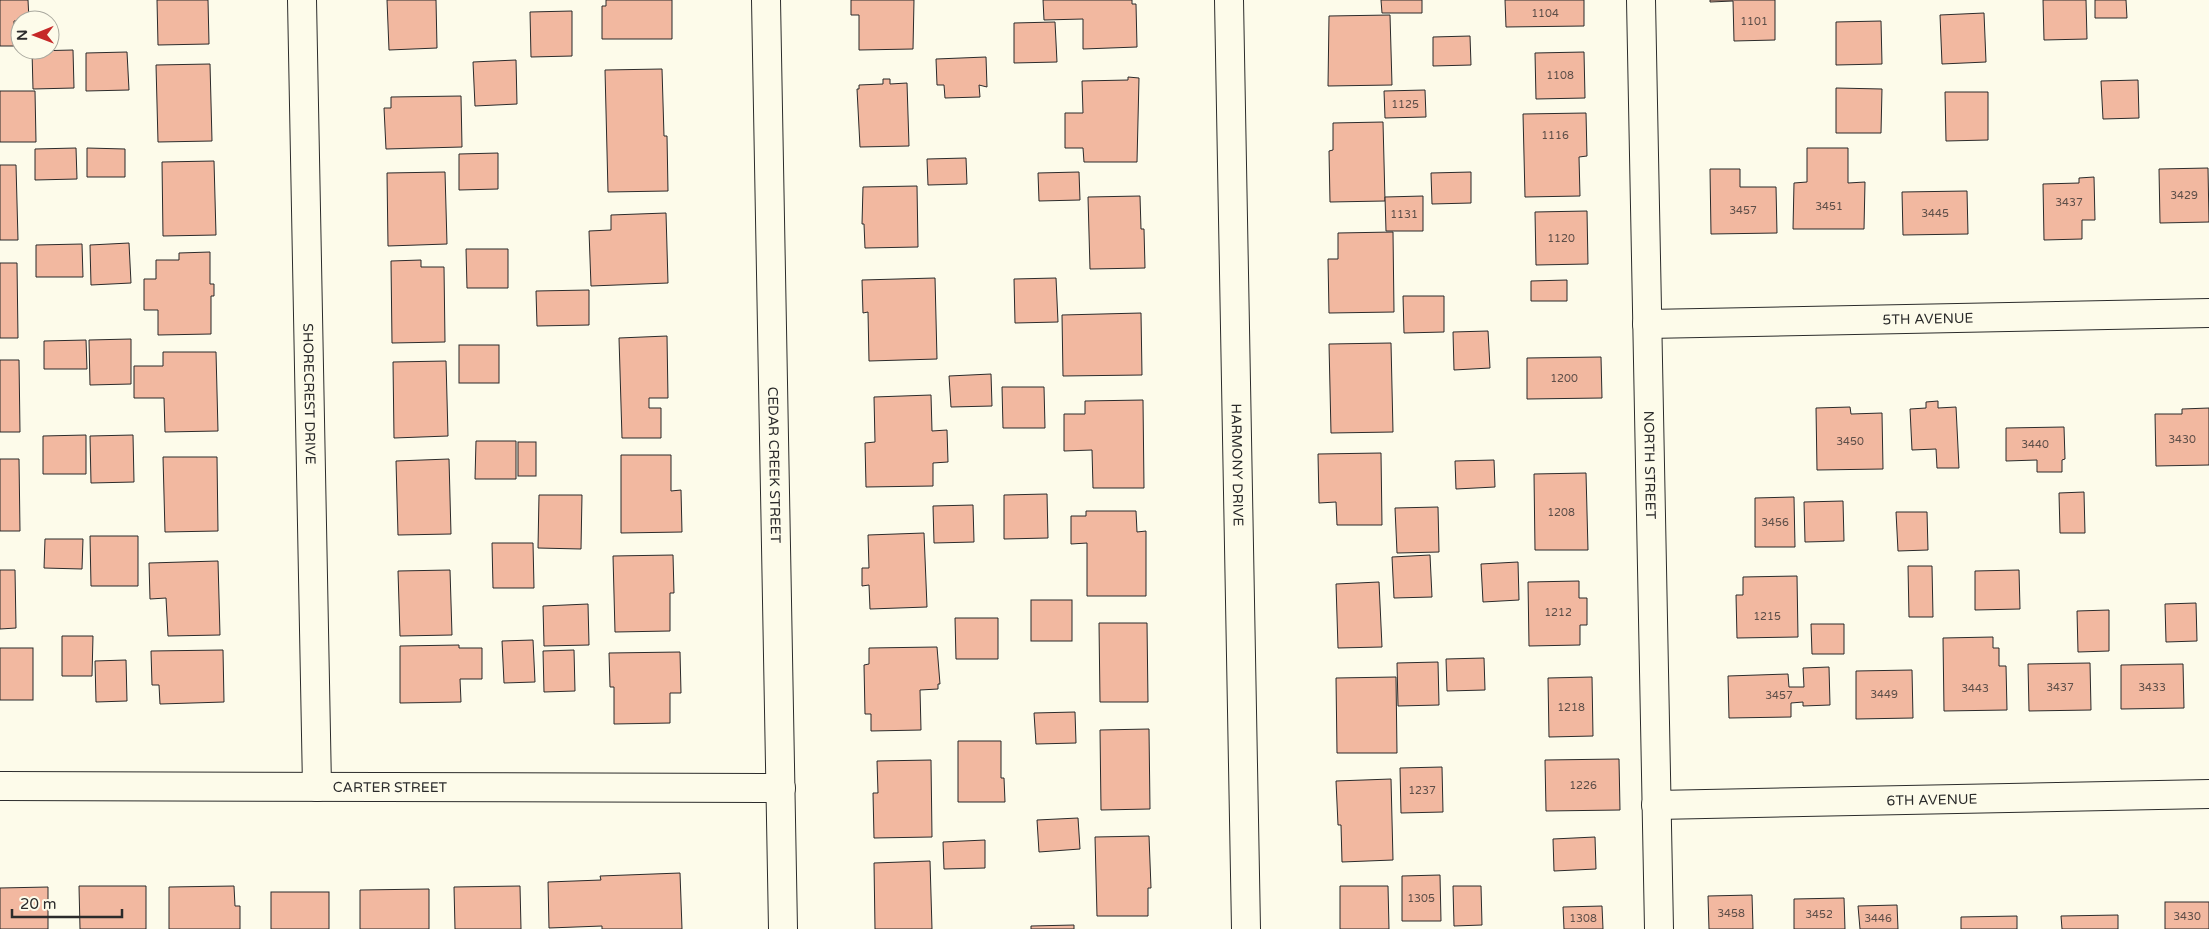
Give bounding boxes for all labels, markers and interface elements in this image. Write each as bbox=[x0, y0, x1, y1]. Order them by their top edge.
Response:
house number: 1104 bbox=[1531, 7, 1559, 20]
north arrow bbox=[10, 10, 60, 60]
house number: 1101 bbox=[1740, 15, 1768, 28]
text: N bbox=[14, 29, 31, 41]
house number: 1108 bbox=[1546, 69, 1574, 82]
house number: 1125 bbox=[1391, 98, 1419, 111]
house number: 1116 bbox=[1541, 129, 1569, 142]
house number: 3429 bbox=[2170, 189, 2198, 202]
house number: 3437 bbox=[2055, 196, 2083, 209]
house number: 3451 bbox=[1815, 200, 1843, 213]
house number: 3457 bbox=[1729, 204, 1757, 217]
house number: 3445 bbox=[1921, 207, 1949, 220]
house number: 1131 bbox=[1390, 208, 1418, 221]
house number: 1120 bbox=[1547, 232, 1575, 245]
street label: 5TH AVENUE bbox=[1882, 310, 1974, 328]
street label: SHORECREST DRIVE bbox=[299, 323, 319, 465]
house number: 1200 bbox=[1550, 372, 1578, 385]
street label: CEDAR CREEK STREET bbox=[764, 386, 784, 544]
street label: HARMONY DRIVE bbox=[1227, 403, 1247, 527]
street label: NORTH STREET bbox=[1640, 411, 1659, 520]
house number: 3430 bbox=[2168, 433, 2196, 446]
house number: 3450 bbox=[1836, 435, 1864, 448]
house number: 3440 bbox=[2021, 438, 2049, 451]
house number: 1208 bbox=[1547, 506, 1575, 519]
house number: 3456 bbox=[1761, 516, 1789, 529]
house number: 1212 bbox=[1544, 606, 1572, 619]
house number: 1215 bbox=[1753, 610, 1781, 623]
house number: 3437 bbox=[2046, 681, 2074, 694]
house number: 3433 bbox=[2138, 681, 2166, 694]
house number: 3443 bbox=[1961, 682, 1989, 695]
house number: 3449 bbox=[1870, 688, 1898, 701]
house number: 3457 bbox=[1765, 689, 1793, 702]
house number: 1218 bbox=[1557, 701, 1585, 714]
street label: CARTER STREET bbox=[333, 779, 448, 796]
house number: 1226 bbox=[1569, 779, 1597, 792]
house number: 1237 bbox=[1408, 784, 1436, 797]
street label: 6TH AVENUE bbox=[1886, 791, 1978, 809]
scale bar bbox=[12, 886, 122, 918]
house number: 1305 bbox=[1407, 892, 1435, 905]
text: 20 m bbox=[20, 895, 57, 913]
house number: 3458 bbox=[1717, 907, 1745, 920]
house number: 3452 bbox=[1805, 908, 1833, 921]
house number: 3430 bbox=[2173, 910, 2201, 923]
house number: 1308 bbox=[1569, 912, 1597, 925]
house number: 3446 bbox=[1864, 912, 1892, 925]

